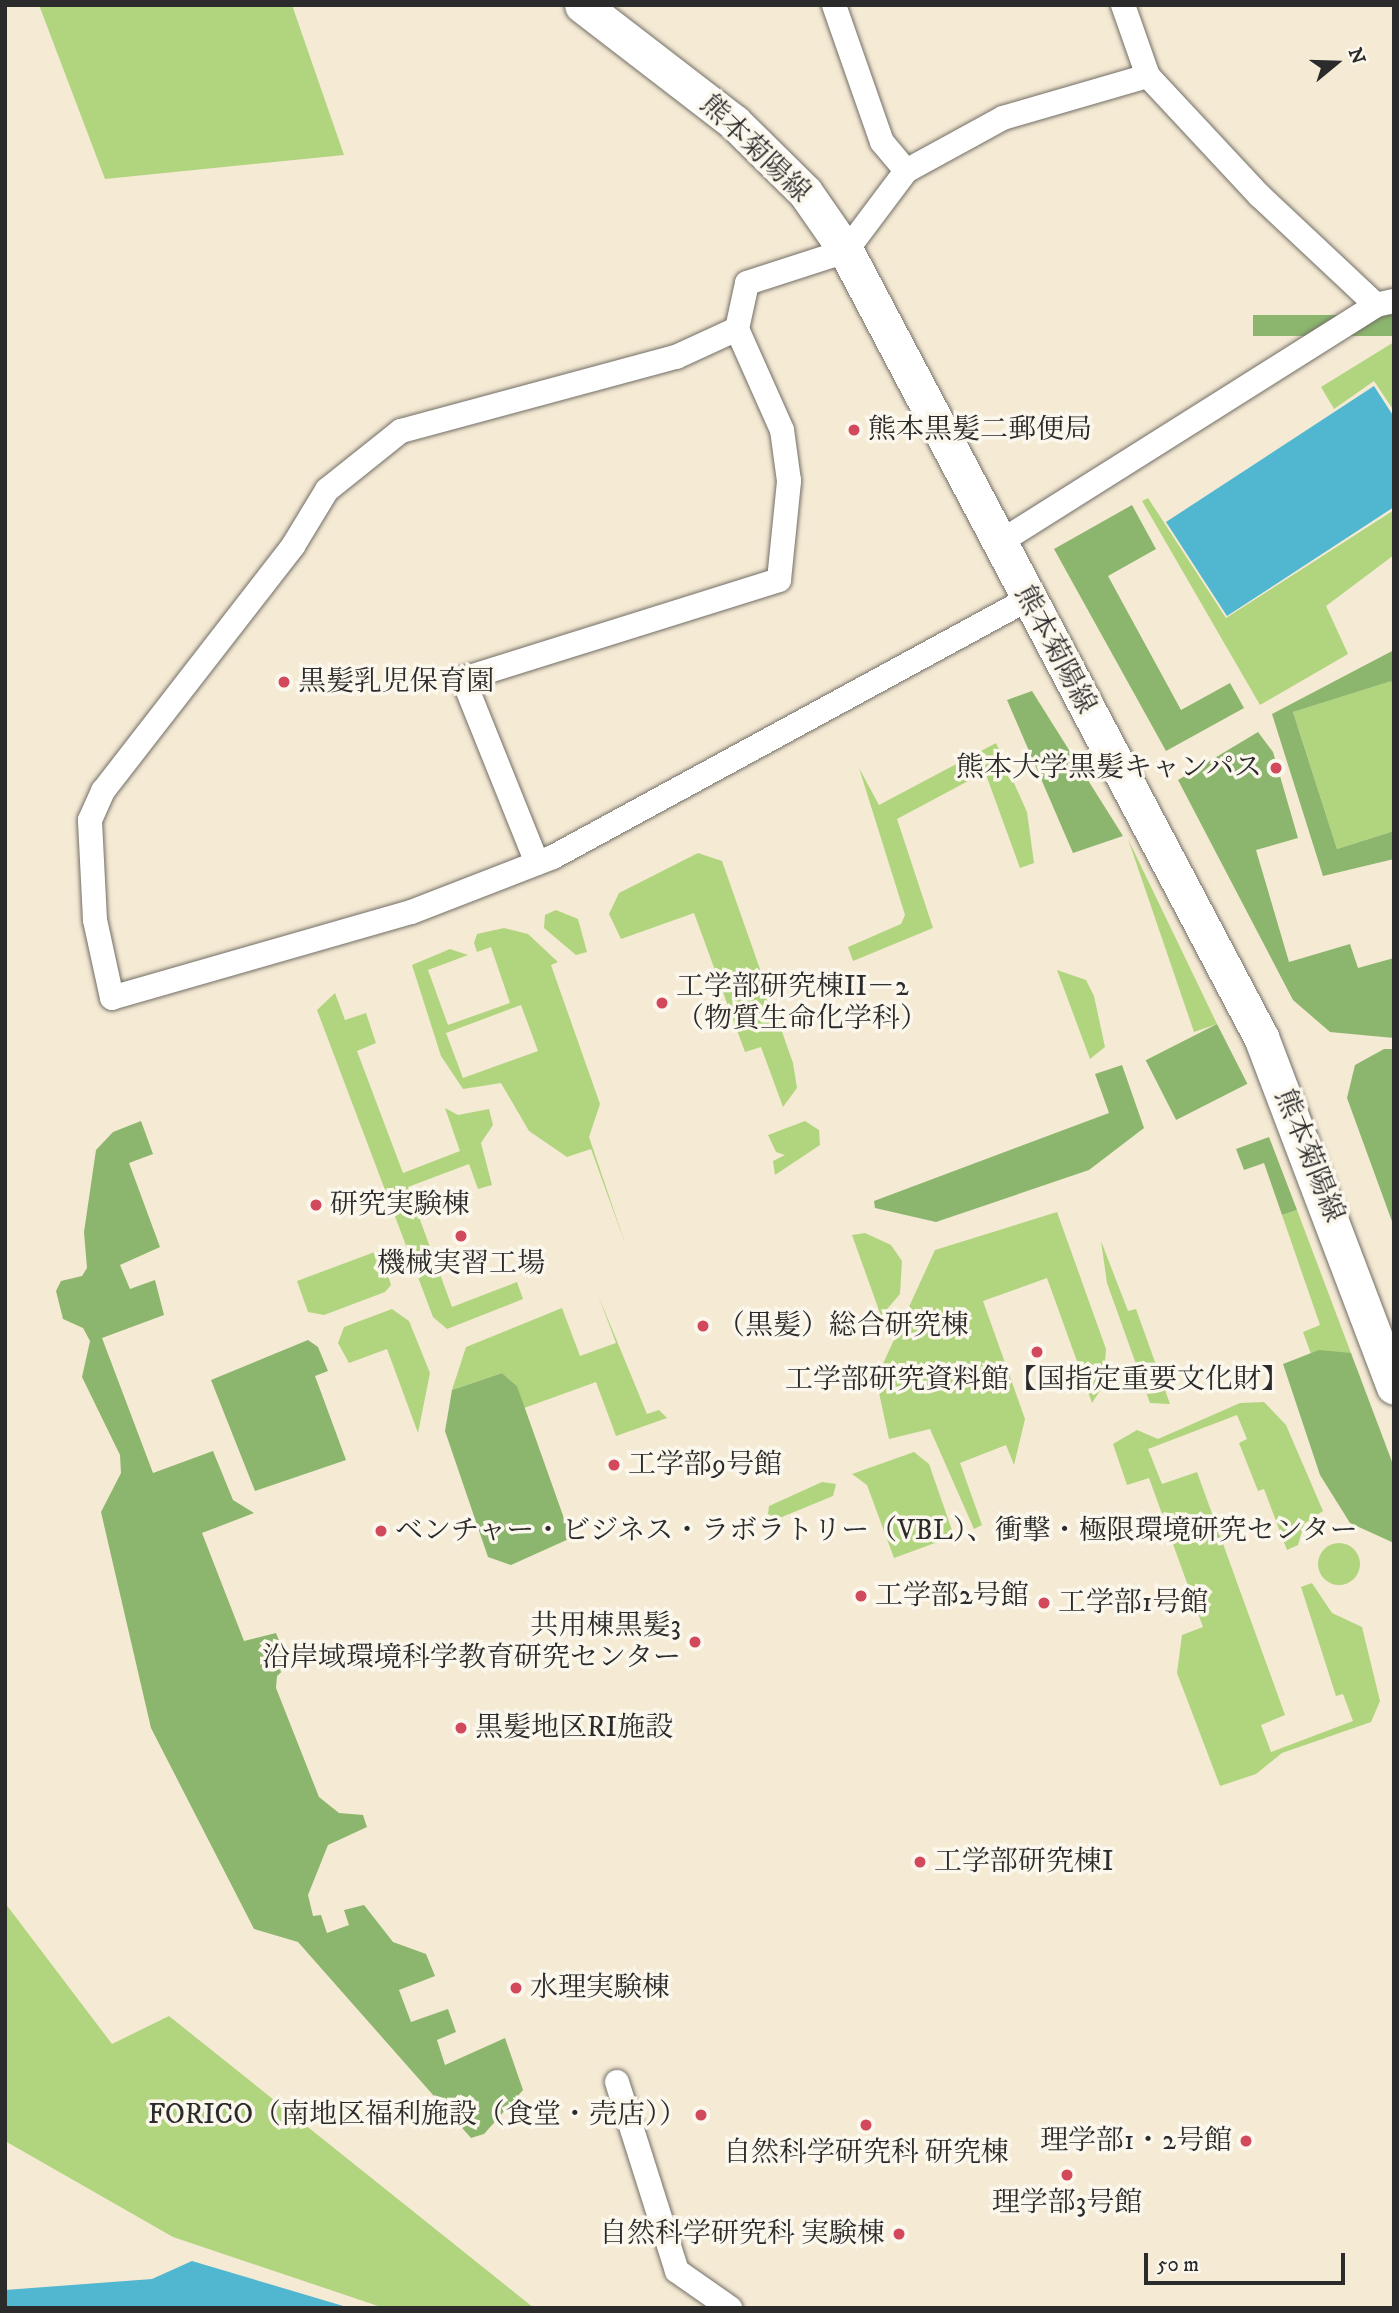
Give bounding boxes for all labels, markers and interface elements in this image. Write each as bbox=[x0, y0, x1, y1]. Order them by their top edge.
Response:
north arrow bbox=[1301, 28, 1371, 98]
text: N bbox=[1343, 45, 1370, 67]
street label: 熊本菊陽線 bbox=[693, 88, 817, 210]
place label: 熊本黒髪二郵便局 bbox=[868, 413, 1092, 447]
marker: 熊本黒髪二郵便局 bbox=[846, 422, 862, 438]
street label: 熊本菊陽線 bbox=[1007, 580, 1103, 720]
place label: 黒髪乳児保育園 bbox=[298, 665, 494, 699]
marker: 黒髪乳児保育園 bbox=[276, 674, 292, 690]
place label: 熊本大学黒髪キャンパス bbox=[954, 751, 1262, 785]
marker: 熊本大学黒髪キャンパス bbox=[1268, 760, 1284, 776]
place label: 工学部研究棟II－2 （物質生命化学科） bbox=[676, 970, 928, 1036]
marker: 工学部研究棟II－2 （物質生命化学科） bbox=[654, 995, 670, 1011]
street label: 熊本菊陽線 bbox=[1267, 1085, 1351, 1227]
place label: 研究実験棟 bbox=[330, 1188, 470, 1222]
marker: 研究実験棟 bbox=[308, 1197, 324, 1213]
marker: 機械実習工場 bbox=[453, 1228, 469, 1244]
place label: 機械実習工場 bbox=[377, 1247, 545, 1281]
place label: （黒髪）総合研究棟 bbox=[717, 1309, 969, 1343]
marker: （黒髪）総合研究棟 bbox=[695, 1318, 711, 1334]
marker: 工学部研究資料館【国指定重要文化財】 bbox=[1029, 1344, 1045, 1360]
place label: 工学部研究資料館【国指定重要文化財】 bbox=[785, 1363, 1289, 1397]
place label: 工学部9号館 bbox=[628, 1448, 782, 1482]
marker: 工学部9号館 bbox=[606, 1457, 622, 1473]
place label: ベンチャー・ビジネス・ラボラトリー（VBL）、衝撃・極限環境研究センター bbox=[395, 1514, 1360, 1548]
marker: ベンチャー・ビジネス・ラボラトリー（VBL）、衝撃・極限環境研究センター bbox=[373, 1523, 389, 1539]
place label: 工学部2号館 bbox=[875, 1579, 1029, 1613]
place label: 工学部1号館 bbox=[1058, 1586, 1208, 1620]
marker: 工学部2号館 bbox=[853, 1588, 869, 1604]
marker: 工学部1号館 bbox=[1036, 1595, 1052, 1611]
place label: 共用棟黒髪3 沿岸域環境科学教育研究センター bbox=[261, 1609, 681, 1675]
marker: 共用棟黒髪3 沿岸域環境科学教育研究センター bbox=[687, 1634, 703, 1650]
place label: 黒髪地区RI施設 bbox=[475, 1711, 673, 1745]
marker: 黒髪地区RI施設 bbox=[453, 1720, 469, 1736]
place label: 工学部研究棟I bbox=[934, 1845, 1114, 1879]
marker: 工学部研究棟I bbox=[912, 1854, 928, 1870]
place label: 水理実験棟 bbox=[530, 1971, 670, 2005]
marker: 水理実験棟 bbox=[508, 1980, 524, 1996]
place label: FORICO（南地区福利施設（食堂・売店）） bbox=[148, 2098, 687, 2132]
marker: FORICO（南地区福利施設（食堂・売店）） bbox=[693, 2107, 709, 2123]
marker: 自然科学研究科 研究棟 bbox=[858, 2117, 874, 2133]
place label: 理学部1・2号館 bbox=[1040, 2124, 1232, 2158]
marker: 理学部1・2号館 bbox=[1238, 2133, 1254, 2149]
place label: 自然科学研究科 研究棟 bbox=[723, 2136, 1009, 2170]
marker: 理学部3号館 bbox=[1059, 2167, 1075, 2183]
place label: 理学部3号館 bbox=[992, 2186, 1142, 2220]
place label: 自然科学研究科 実験棟 bbox=[599, 2217, 885, 2251]
marker: 自然科学研究科 実験棟 bbox=[891, 2226, 907, 2242]
scale bar bbox=[1147, 2240, 1348, 2284]
text: 50 m bbox=[1157, 2252, 1199, 2278]

